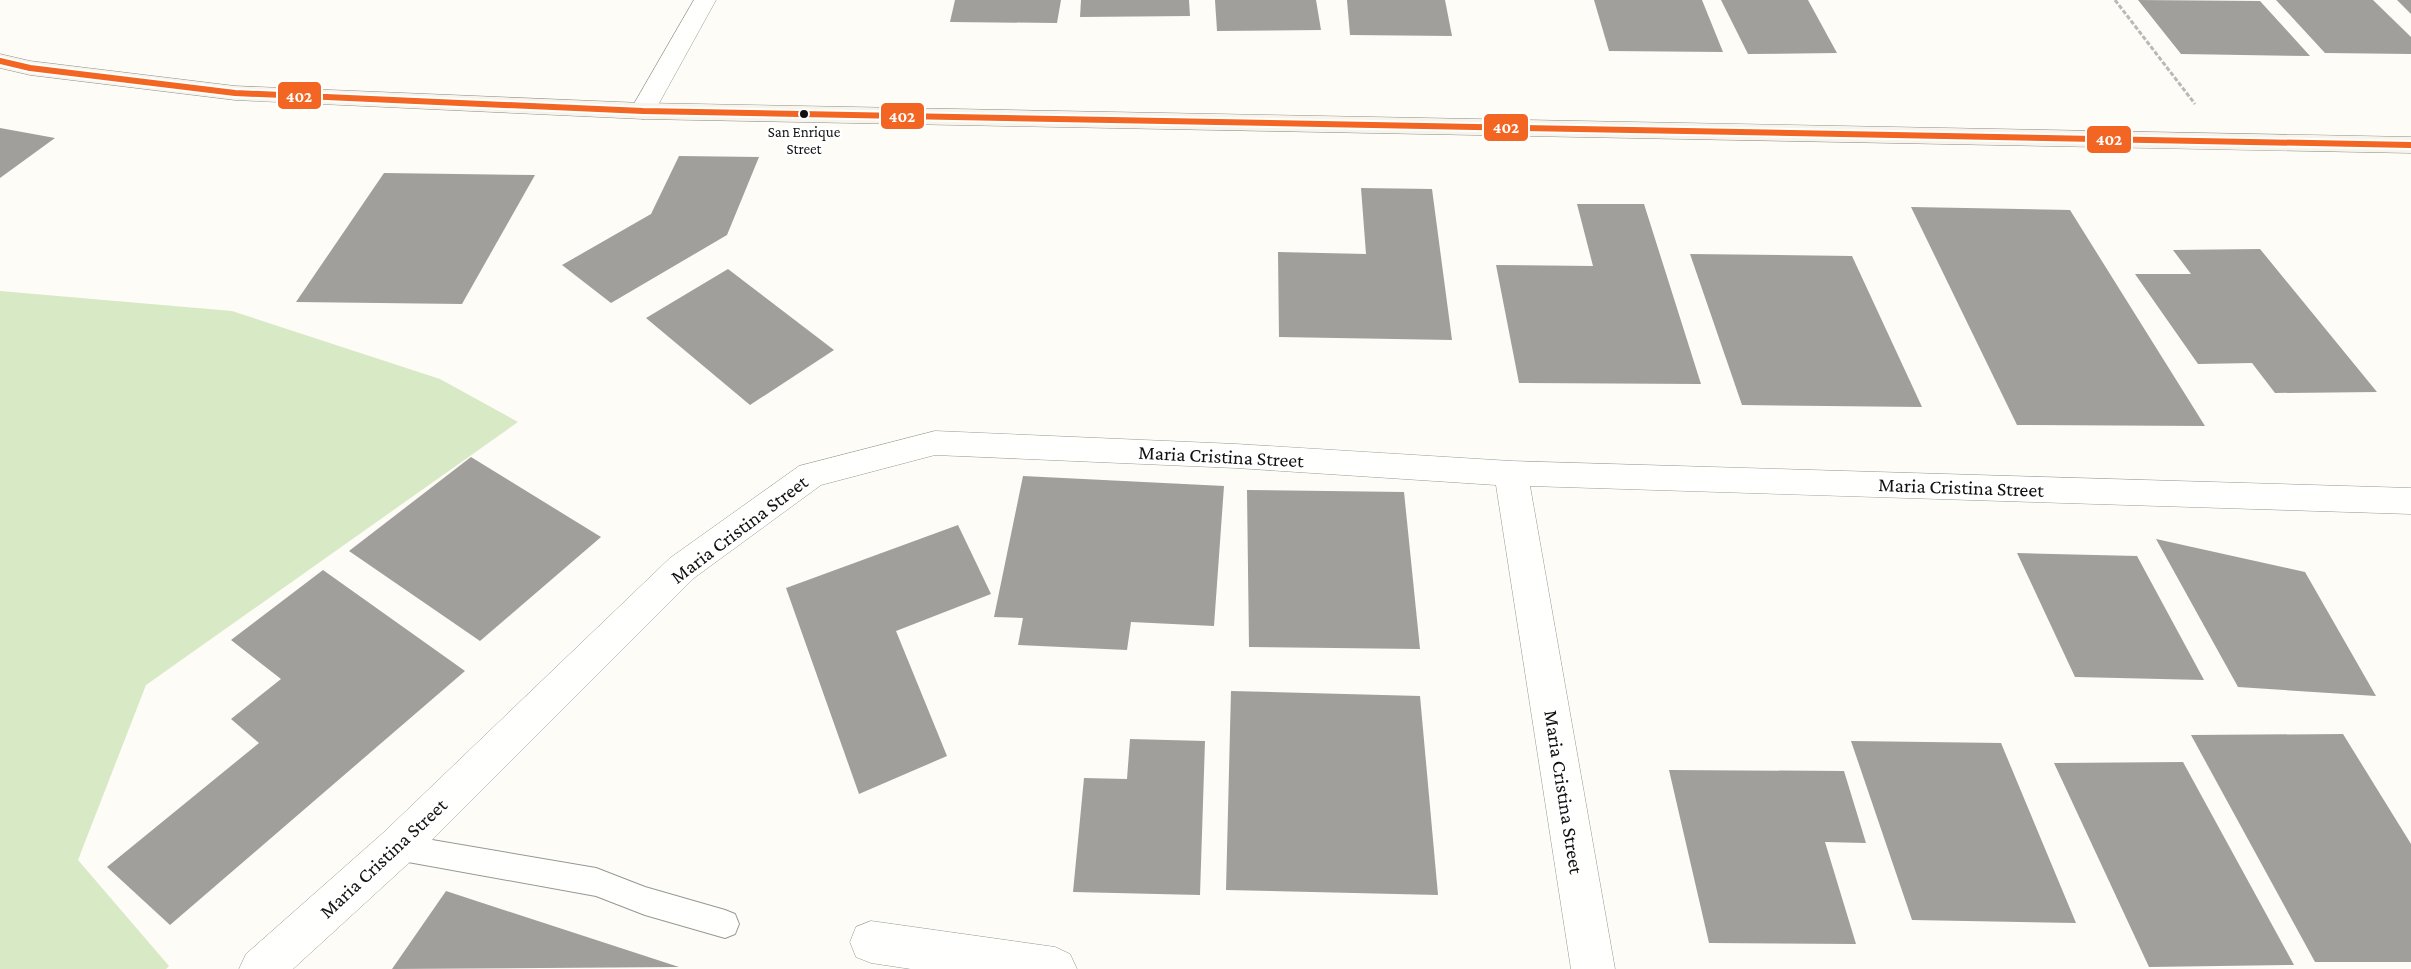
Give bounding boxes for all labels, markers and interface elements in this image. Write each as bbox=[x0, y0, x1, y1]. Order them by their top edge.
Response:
line badge: 402 bbox=[277, 81, 322, 110]
text: 402 bbox=[286, 88, 312, 105]
line badge: 402 bbox=[880, 102, 925, 130]
marker: San Enrique Street bbox=[798, 108, 810, 120]
text: 402 bbox=[889, 108, 915, 125]
line badge: 402 bbox=[1483, 113, 1529, 142]
text: 402 bbox=[1493, 119, 1519, 136]
place label: San Enrique Street bbox=[768, 124, 841, 157]
line badge: 402 bbox=[2086, 125, 2132, 154]
text: 402 bbox=[2096, 131, 2122, 148]
street label: Maria Cristina Street bbox=[1138, 441, 1305, 471]
street label: Maria Cristina Street bbox=[666, 470, 812, 588]
street label: Maria Cristina Street bbox=[1878, 473, 2045, 501]
street label: Maria Cristina Street bbox=[1540, 708, 1588, 876]
street label: Maria Cristina Street bbox=[315, 793, 451, 923]

